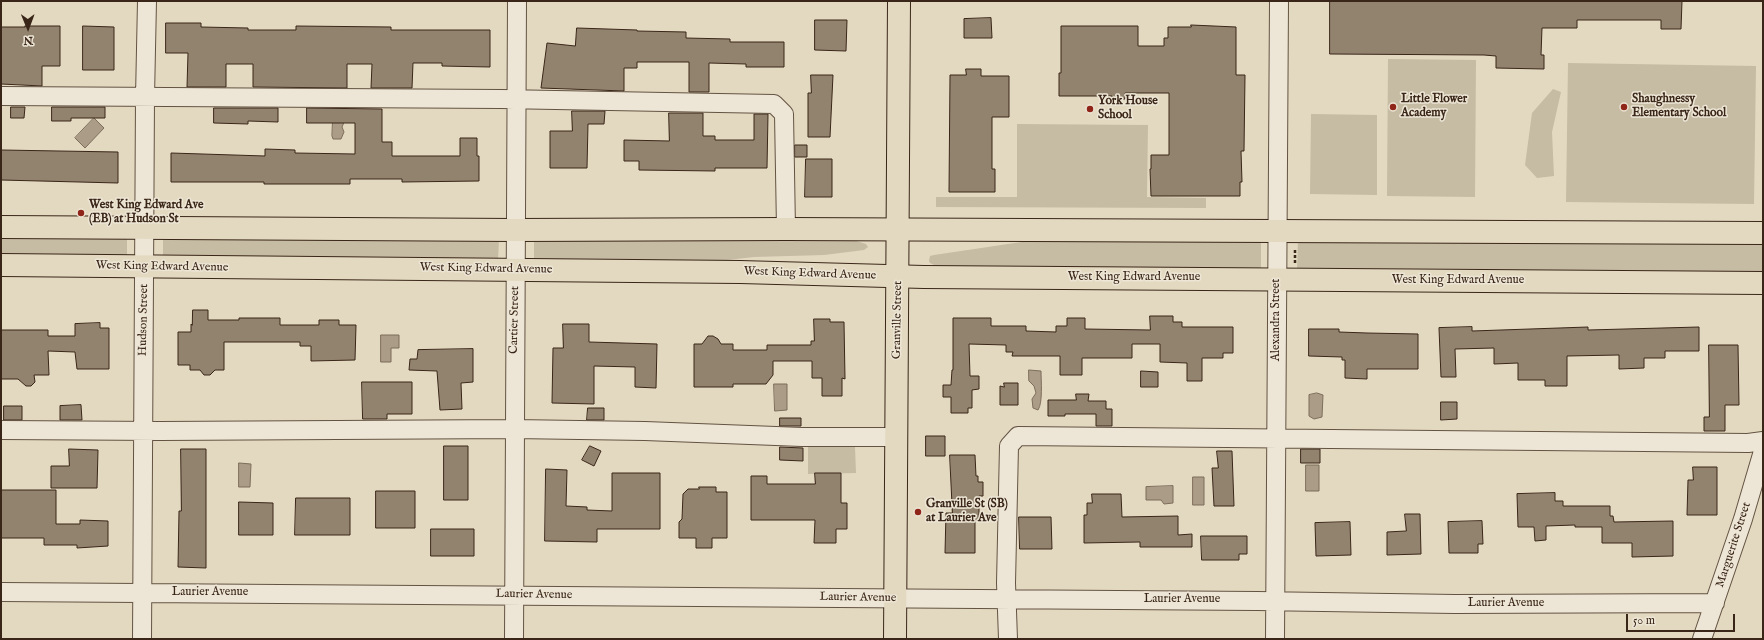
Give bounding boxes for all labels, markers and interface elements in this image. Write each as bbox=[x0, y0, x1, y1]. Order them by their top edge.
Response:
north arrow bbox=[8, 8, 48, 48]
text: N bbox=[23, 33, 33, 47]
place label: Little Flower Academy bbox=[1401, 93, 1467, 121]
place label: Shaughnessy Elementary School bbox=[1632, 93, 1726, 121]
place label: York House School bbox=[1098, 95, 1158, 123]
marker: Little Flower Academy bbox=[1388, 102, 1398, 112]
marker: Shaughnessy Elementary School bbox=[1619, 102, 1629, 112]
marker: York House School bbox=[1085, 104, 1095, 114]
place label: West King Edward Ave (EB) at Hudson St bbox=[89, 199, 203, 227]
marker: West King Edward Ave (EB) at Hudson St bbox=[76, 208, 86, 218]
street label: West King Edward Avenue bbox=[96, 259, 228, 275]
street label: West King Edward Avenue bbox=[420, 261, 552, 277]
street label: West King Edward Avenue bbox=[744, 264, 876, 284]
street label: West King Edward Avenue bbox=[1068, 271, 1200, 285]
street label: West King Edward Avenue bbox=[1392, 274, 1524, 288]
street label: Alexandra Street bbox=[1270, 279, 1284, 361]
street label: Granville Street bbox=[890, 281, 906, 359]
street label: Hudson Street bbox=[136, 284, 152, 356]
street label: Cartier Street bbox=[507, 286, 523, 354]
place label: Granville St (SB) at Laurier Ave bbox=[926, 498, 1008, 526]
street label: Marguerite Street bbox=[1713, 501, 1755, 589]
marker: Granville St (SB) at Laurier Ave bbox=[913, 507, 923, 517]
street label: Laurier Avenue bbox=[172, 586, 248, 600]
street label: Laurier Avenue bbox=[496, 587, 572, 603]
street label: Laurier Avenue bbox=[820, 590, 896, 606]
street label: Laurier Avenue bbox=[1144, 593, 1220, 607]
street label: Laurier Avenue bbox=[1468, 597, 1544, 611]
scale bar bbox=[1628, 606, 1737, 632]
text: 50 m bbox=[1633, 613, 1655, 628]

